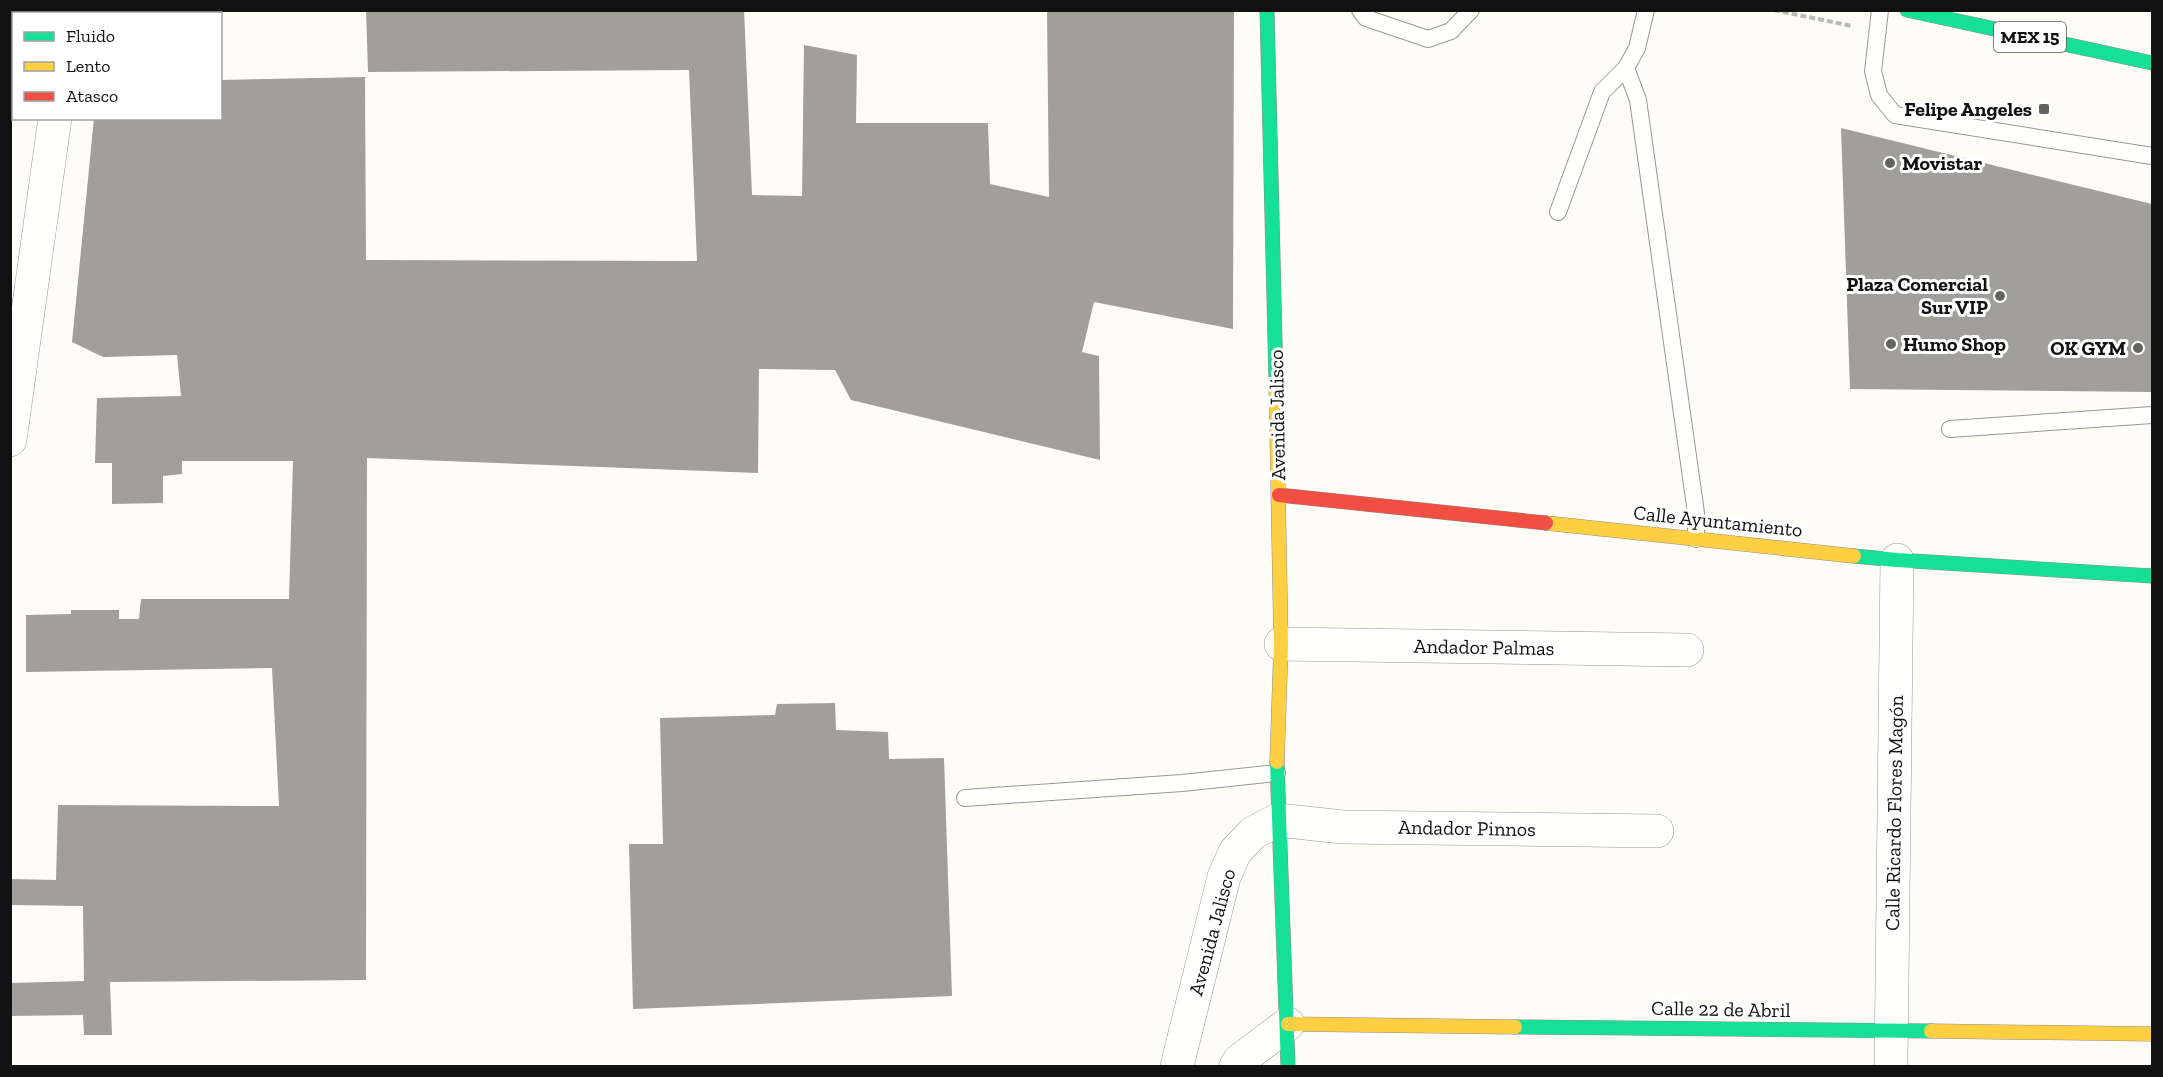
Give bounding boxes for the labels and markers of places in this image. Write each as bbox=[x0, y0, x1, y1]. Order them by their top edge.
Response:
place label: Felipe Angeles bbox=[1904, 97, 2032, 121]
marker: Felipe Angeles bbox=[2037, 102, 2051, 116]
place label: Movistar bbox=[1902, 151, 1983, 175]
marker: Movistar bbox=[1883, 156, 1897, 170]
place label: Plaza Comercial Sur VIP bbox=[1846, 272, 1988, 319]
marker: Plaza Comercial Sur VIP bbox=[1993, 289, 2007, 303]
place label: Humo Shop bbox=[1903, 332, 2006, 356]
place label: OK GYM bbox=[2050, 336, 2126, 360]
marker: Humo Shop bbox=[1884, 337, 1898, 351]
marker: OK GYM bbox=[2131, 341, 2145, 355]

